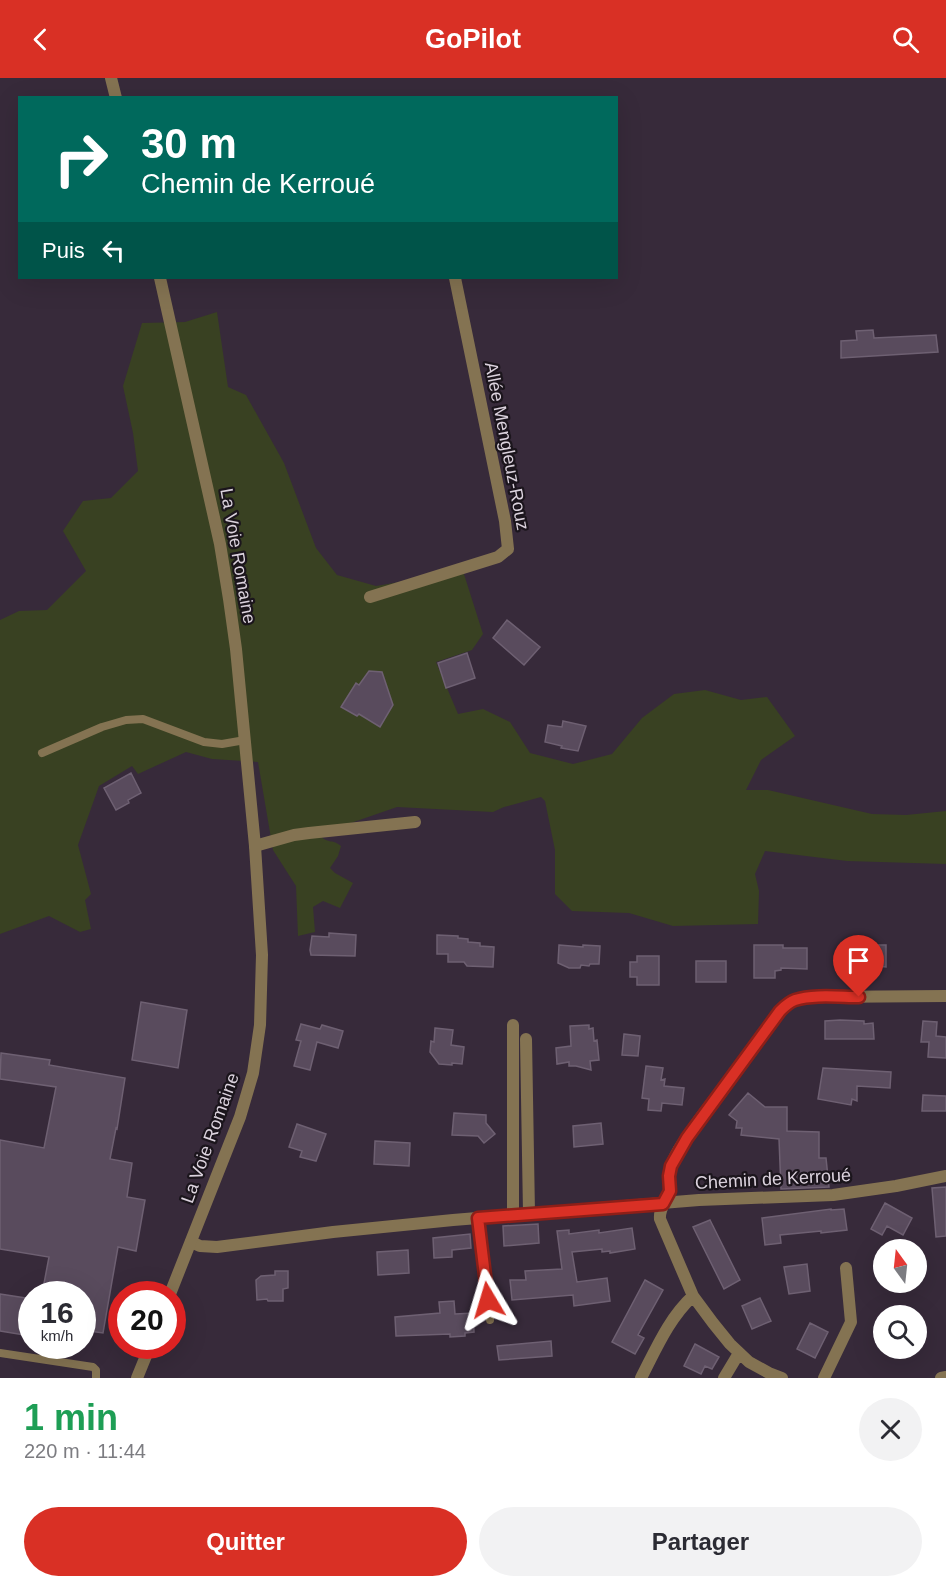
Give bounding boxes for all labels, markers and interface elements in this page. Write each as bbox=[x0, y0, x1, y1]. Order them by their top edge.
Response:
icon: back bbox=[24, 23, 57, 56]
icon: search bbox=[889, 23, 922, 56]
text: GoPilot bbox=[425, 24, 521, 54]
icon: right bbox=[42, 120, 120, 198]
text: 30 m bbox=[141, 120, 237, 167]
text: Chemin de Kerroué bbox=[141, 169, 375, 199]
icon: left bbox=[97, 234, 130, 267]
text: Puis bbox=[42, 238, 85, 263]
street label: Allée Mengleuz-Rouz bbox=[481, 360, 533, 532]
street label: La Voie Romaine bbox=[216, 487, 260, 625]
pin bbox=[833, 935, 884, 997]
icon: arrive bbox=[842, 944, 875, 977]
street label: La Voie Romaine bbox=[177, 1070, 243, 1206]
street label: Chemin de Kerroué bbox=[695, 1165, 851, 1193]
north arrow bbox=[873, 1239, 927, 1293]
map controls bbox=[873, 1239, 927, 1359]
position arrow bbox=[456, 1268, 520, 1332]
speed limit sign: 20 bbox=[108, 1281, 186, 1359]
text: 16 bbox=[40, 1296, 74, 1329]
button: search bbox=[873, 1305, 927, 1359]
text: km/h bbox=[41, 1327, 73, 1344]
text: 1 min bbox=[24, 1397, 118, 1438]
button: close bbox=[859, 1398, 922, 1461]
text: 220 m · 11:44 bbox=[24, 1440, 146, 1462]
button: Quitter bbox=[24, 1507, 467, 1576]
button: Partager bbox=[479, 1507, 922, 1576]

